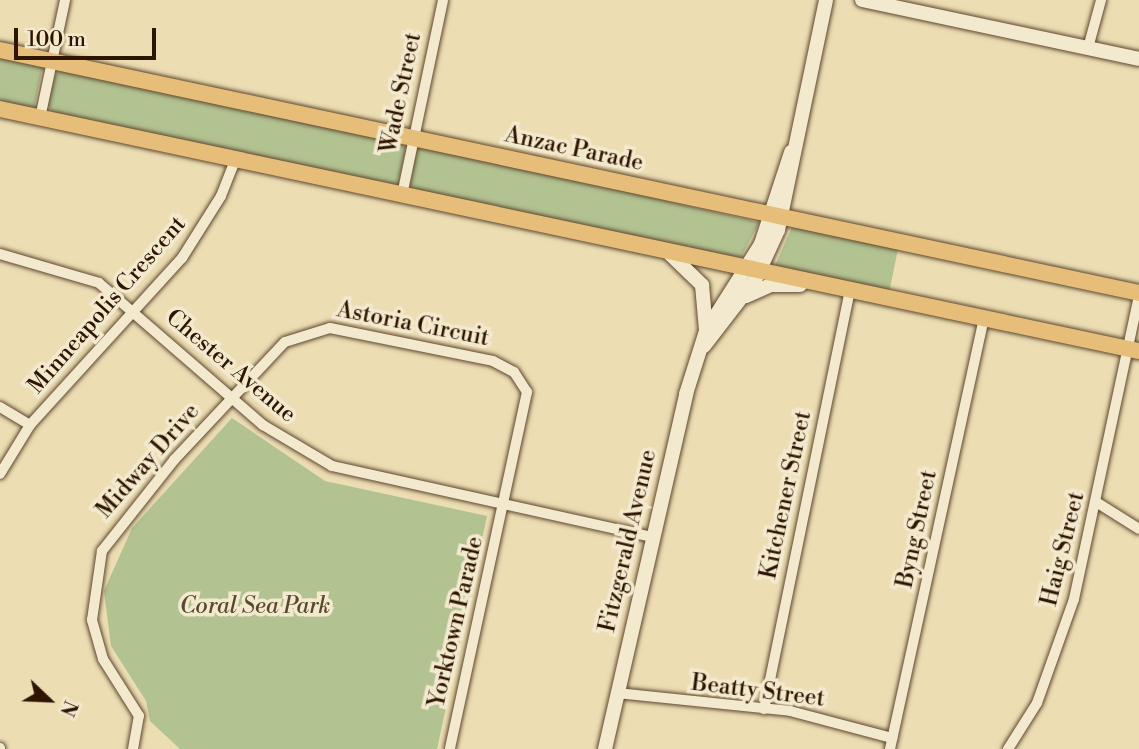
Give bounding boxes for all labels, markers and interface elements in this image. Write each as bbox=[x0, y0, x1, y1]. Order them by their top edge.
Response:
scale bar bbox=[18, 14, 159, 58]
text: 100 m bbox=[27, 27, 86, 53]
street label: Wade Street bbox=[375, 30, 427, 156]
street label: Anzac Parade bbox=[502, 121, 646, 177]
street label: Minneapolis Crescent bbox=[22, 211, 192, 399]
street label: Astoria Circuit bbox=[335, 296, 491, 352]
street label: Chester Avenue bbox=[160, 304, 302, 428]
street label: Midway Drive bbox=[91, 398, 205, 524]
street label: Kitchener Street bbox=[755, 408, 817, 582]
street label: Fitzgerald Avenue bbox=[594, 447, 662, 635]
street label: Byng Street bbox=[891, 468, 943, 590]
street label: Haig Street bbox=[1035, 489, 1091, 609]
street label: Yorktown Parade bbox=[423, 534, 489, 710]
park label: Coral Sea Park bbox=[180, 592, 330, 620]
north arrow bbox=[14, 665, 84, 735]
street label: Beatty Street bbox=[690, 669, 826, 713]
text: N bbox=[54, 697, 82, 720]

